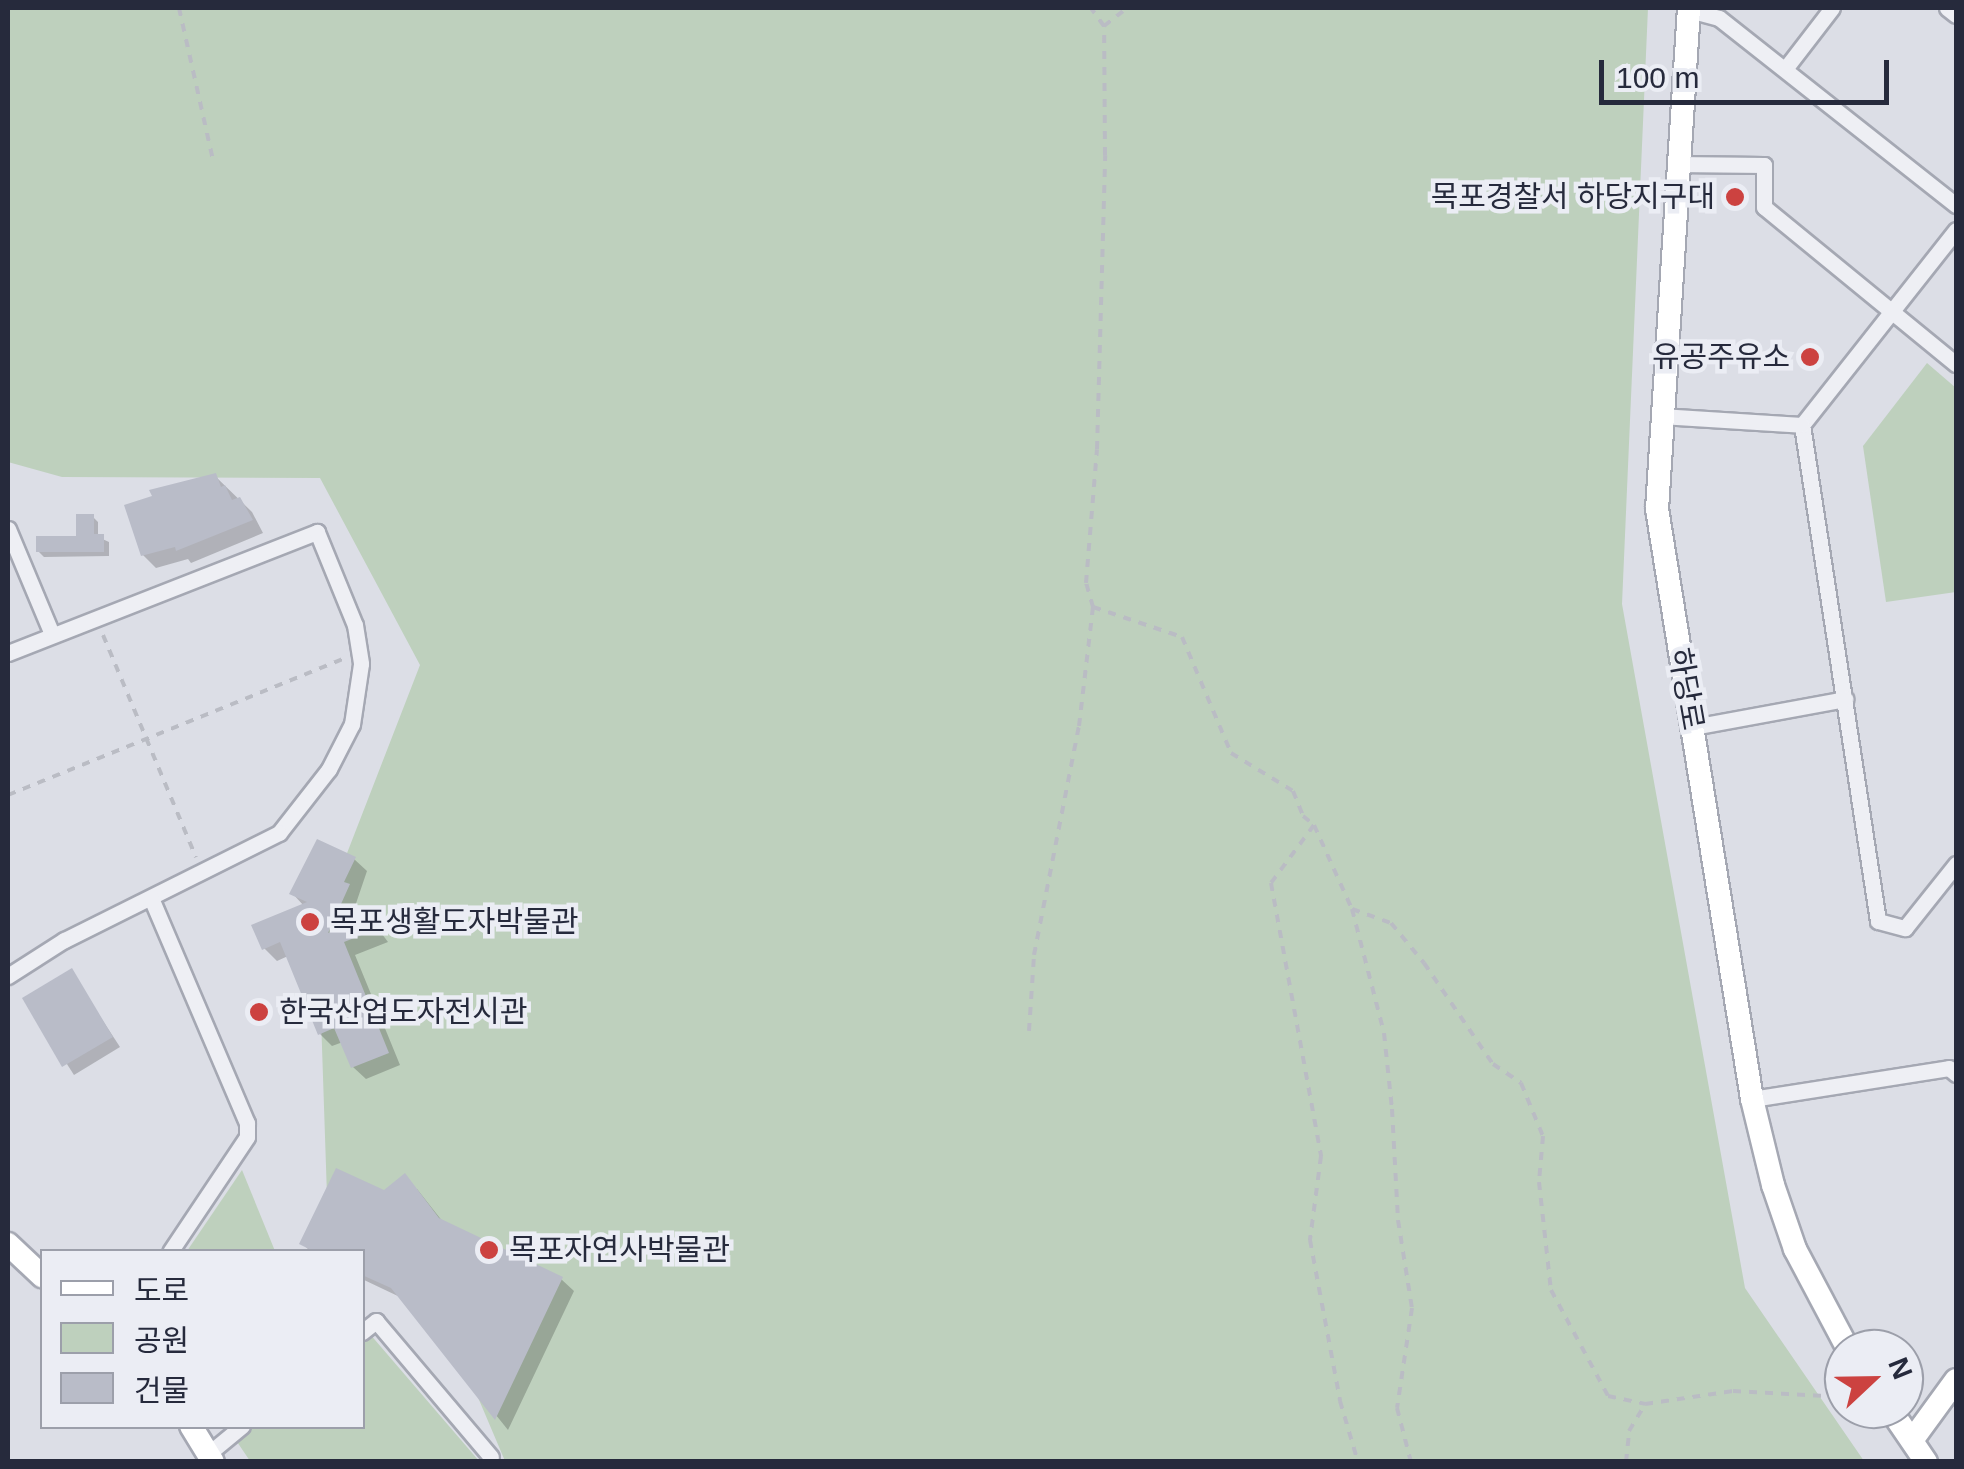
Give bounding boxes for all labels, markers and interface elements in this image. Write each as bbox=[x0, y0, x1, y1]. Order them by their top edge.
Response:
scale bar bbox=[1604, 40, 1894, 102]
text: 100 m bbox=[1616, 61, 1699, 94]
place label: 목포경찰서 하당지구대 bbox=[1431, 179, 1715, 215]
marker: 목포경찰서 하당지구대 bbox=[1724, 186, 1746, 208]
place label: 유공주유소 bbox=[1652, 339, 1790, 375]
marker: 유공주유소 bbox=[1799, 346, 1821, 368]
street label: 하당로 bbox=[1661, 645, 1711, 733]
place label: 목포생활도자박물관 bbox=[330, 904, 578, 940]
marker: 목포생활도자박물관 bbox=[299, 911, 321, 933]
place label: 한국산업도자전시관 bbox=[279, 994, 527, 1030]
marker: 한국산업도자전시관 bbox=[248, 1001, 270, 1023]
place label: 목포자연사박물관 bbox=[509, 1232, 730, 1268]
marker: 목포자연사박물관 bbox=[478, 1239, 500, 1261]
legend bbox=[40, 1249, 365, 1429]
text: 도로 bbox=[134, 1274, 189, 1307]
text: 공원 bbox=[134, 1324, 189, 1357]
north arrow bbox=[1824, 1329, 1924, 1429]
text: N bbox=[1882, 1353, 1919, 1384]
text: 건물 bbox=[134, 1374, 189, 1407]

